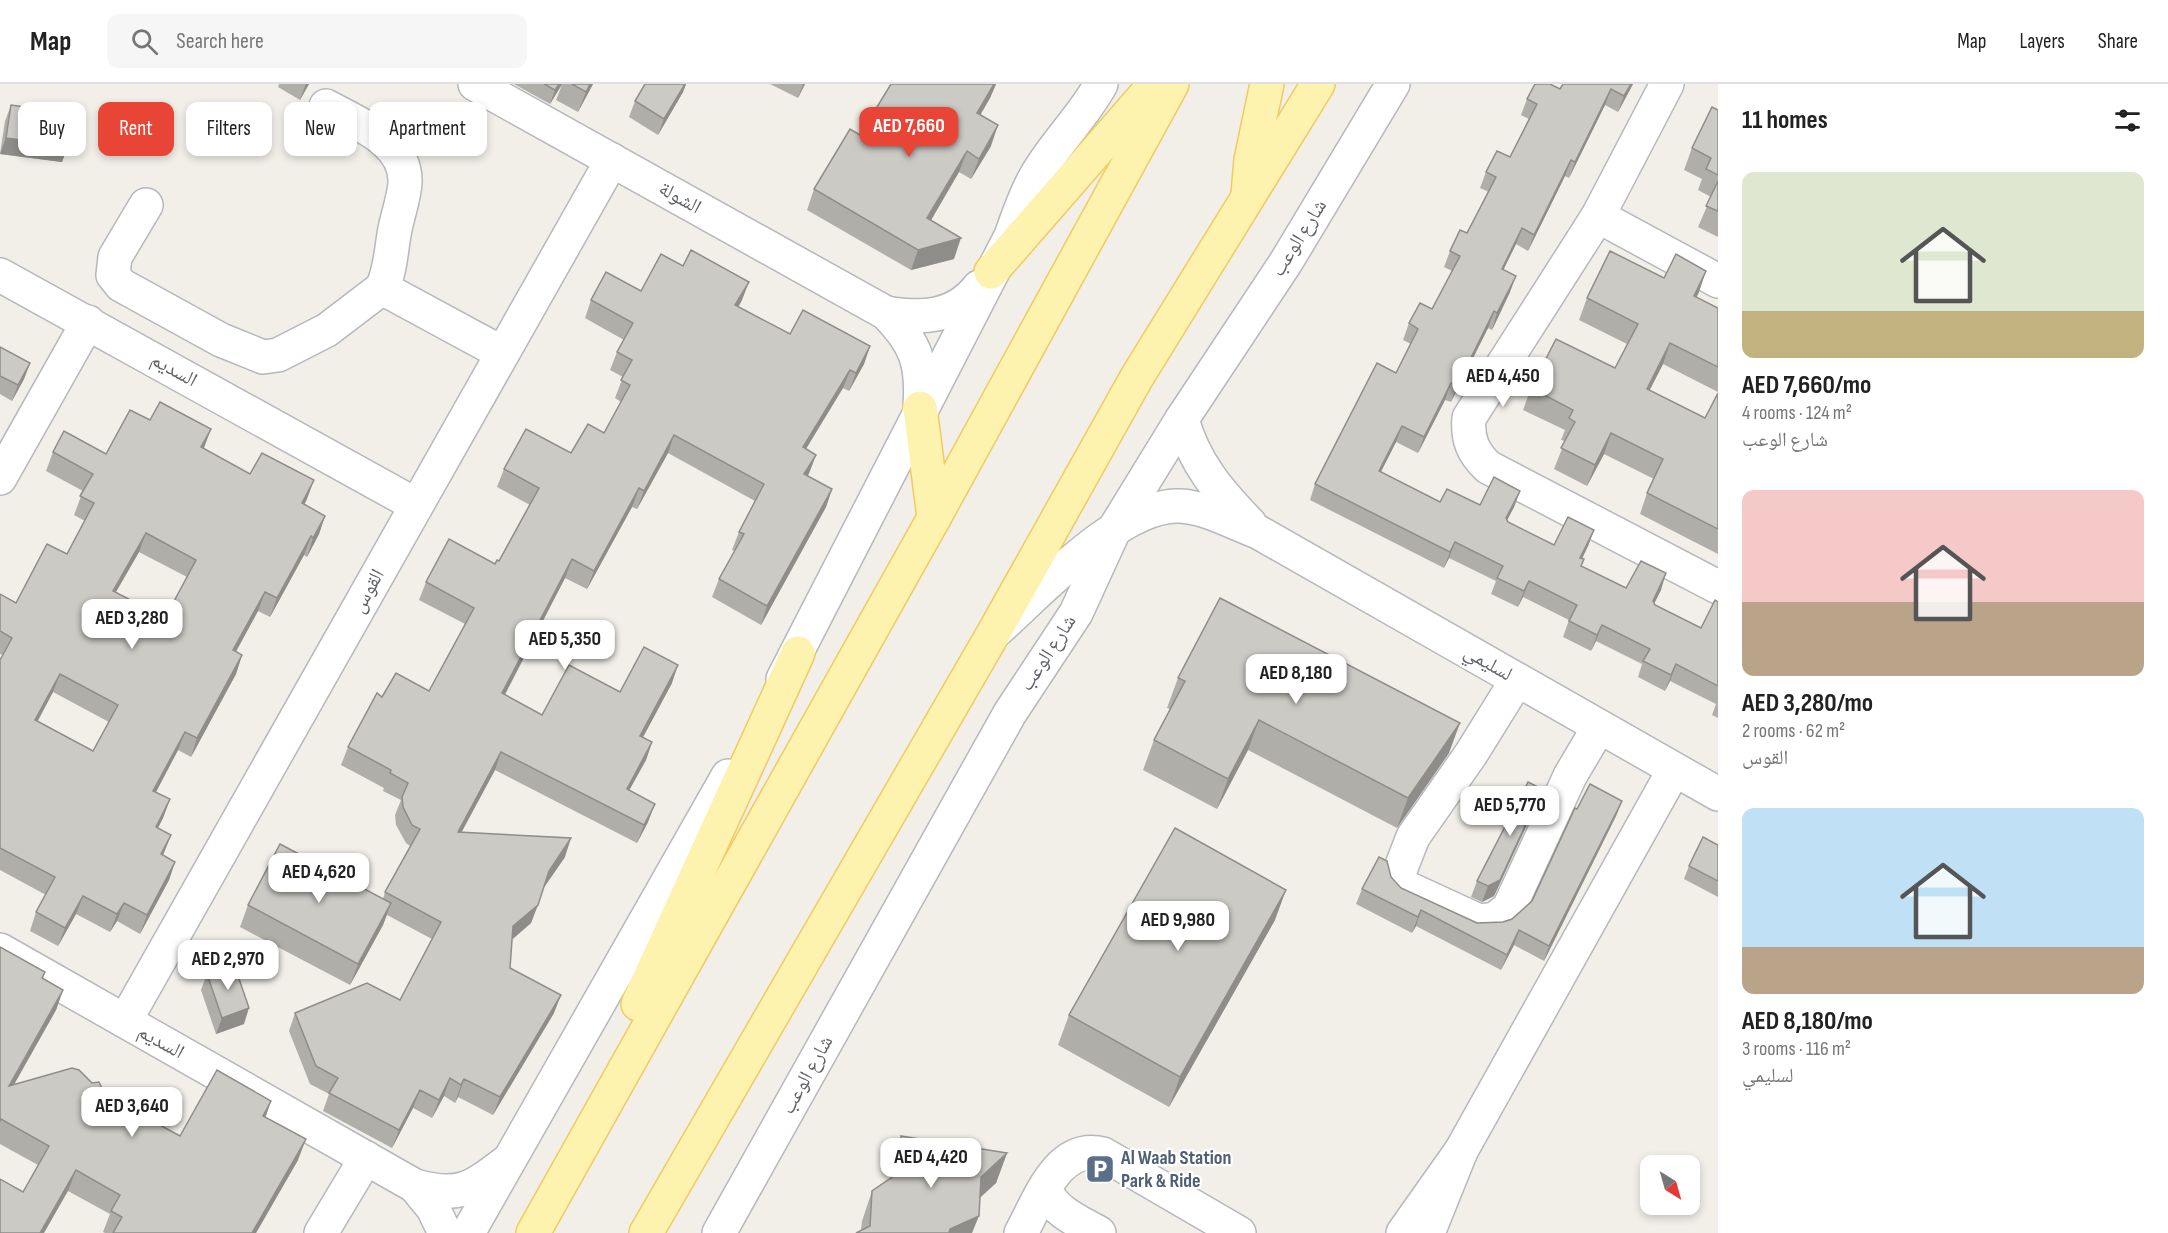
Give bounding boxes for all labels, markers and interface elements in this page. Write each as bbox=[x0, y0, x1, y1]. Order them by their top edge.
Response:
search box bbox=[107, 14, 527, 68]
text: Map bbox=[30, 25, 71, 58]
icon: search bbox=[128, 25, 161, 58]
text: Search here bbox=[176, 28, 264, 55]
text: Map bbox=[1957, 29, 1986, 54]
text: Layers bbox=[2019, 29, 2065, 54]
text: Share bbox=[2098, 29, 2138, 54]
chip: Buy bbox=[18, 102, 86, 156]
chip: Rent bbox=[98, 102, 174, 156]
chip: Filters bbox=[186, 102, 272, 156]
chip: New bbox=[284, 102, 357, 156]
chip: Apartment bbox=[369, 102, 487, 156]
icon: filters bbox=[2111, 104, 2144, 137]
text: 11 homes bbox=[1742, 105, 1828, 136]
pin: AED 7,660 bbox=[840, 107, 978, 158]
text: AED 7,660 bbox=[873, 114, 945, 138]
street label: الشولة bbox=[655, 177, 705, 219]
street label: شارع الوعب bbox=[1266, 195, 1332, 281]
icon: home bbox=[1889, 211, 1997, 319]
street label: السديم bbox=[146, 348, 201, 393]
pin: AED 4,450 bbox=[1434, 357, 1572, 408]
text: AED 4,450 bbox=[1466, 364, 1540, 388]
text: AED 7,660/mo bbox=[1742, 370, 1871, 401]
text: 4 rooms · 124 m² bbox=[1742, 401, 1852, 425]
text: شارع الوعب bbox=[1742, 428, 1828, 452]
icon: home bbox=[1889, 529, 1997, 637]
street label: القوس bbox=[346, 565, 390, 617]
pin: AED 3,280 bbox=[63, 599, 201, 650]
text: AED 3,280 bbox=[96, 606, 168, 630]
street label: شارع الوعب bbox=[1015, 610, 1081, 696]
pin: AED 5,350 bbox=[496, 620, 634, 671]
text: AED 5,350 bbox=[529, 627, 601, 651]
street label: لسليمي bbox=[1458, 640, 1516, 689]
pin: AED 8,180 bbox=[1227, 654, 1365, 705]
text: AED 8,180 bbox=[1260, 661, 1332, 685]
text: AED 3,280/mo bbox=[1742, 688, 1873, 719]
text: 2 rooms · 62 m² bbox=[1742, 719, 1845, 743]
text: القوس bbox=[1742, 746, 1788, 770]
pin: AED 5,770 bbox=[1441, 786, 1579, 837]
text: AED 5,770 bbox=[1474, 793, 1546, 817]
icon: home bbox=[1889, 847, 1997, 955]
pin: AED 4,620 bbox=[250, 853, 388, 904]
text: AED 4,620 bbox=[282, 860, 356, 884]
pin: AED 9,980 bbox=[1109, 901, 1247, 952]
text: AED 9,980 bbox=[1141, 908, 1215, 932]
pin: AED 2,970 bbox=[159, 940, 297, 991]
text: AED 2,970 bbox=[192, 947, 264, 971]
text: AED 8,180/mo bbox=[1742, 1006, 1873, 1037]
street label: السديم bbox=[133, 1020, 188, 1065]
street label: شارع الوعب bbox=[776, 1032, 838, 1118]
text: 3 rooms · 116 m² bbox=[1742, 1037, 1851, 1061]
text: لسليمي bbox=[1742, 1064, 1794, 1088]
pin: AED 3,640 bbox=[63, 1087, 201, 1138]
text: AED 3,640 bbox=[95, 1094, 169, 1118]
pin: AED 4,420 bbox=[862, 1138, 1000, 1189]
text: AED 4,420 bbox=[894, 1145, 968, 1169]
place label: Al Waab Station Park & Ride bbox=[1120, 1146, 1231, 1193]
parking icon: Al Waab Station Park & Ride bbox=[1084, 1153, 1116, 1185]
north arrow bbox=[1640, 1155, 1700, 1215]
map controls bbox=[1640, 1155, 1700, 1215]

